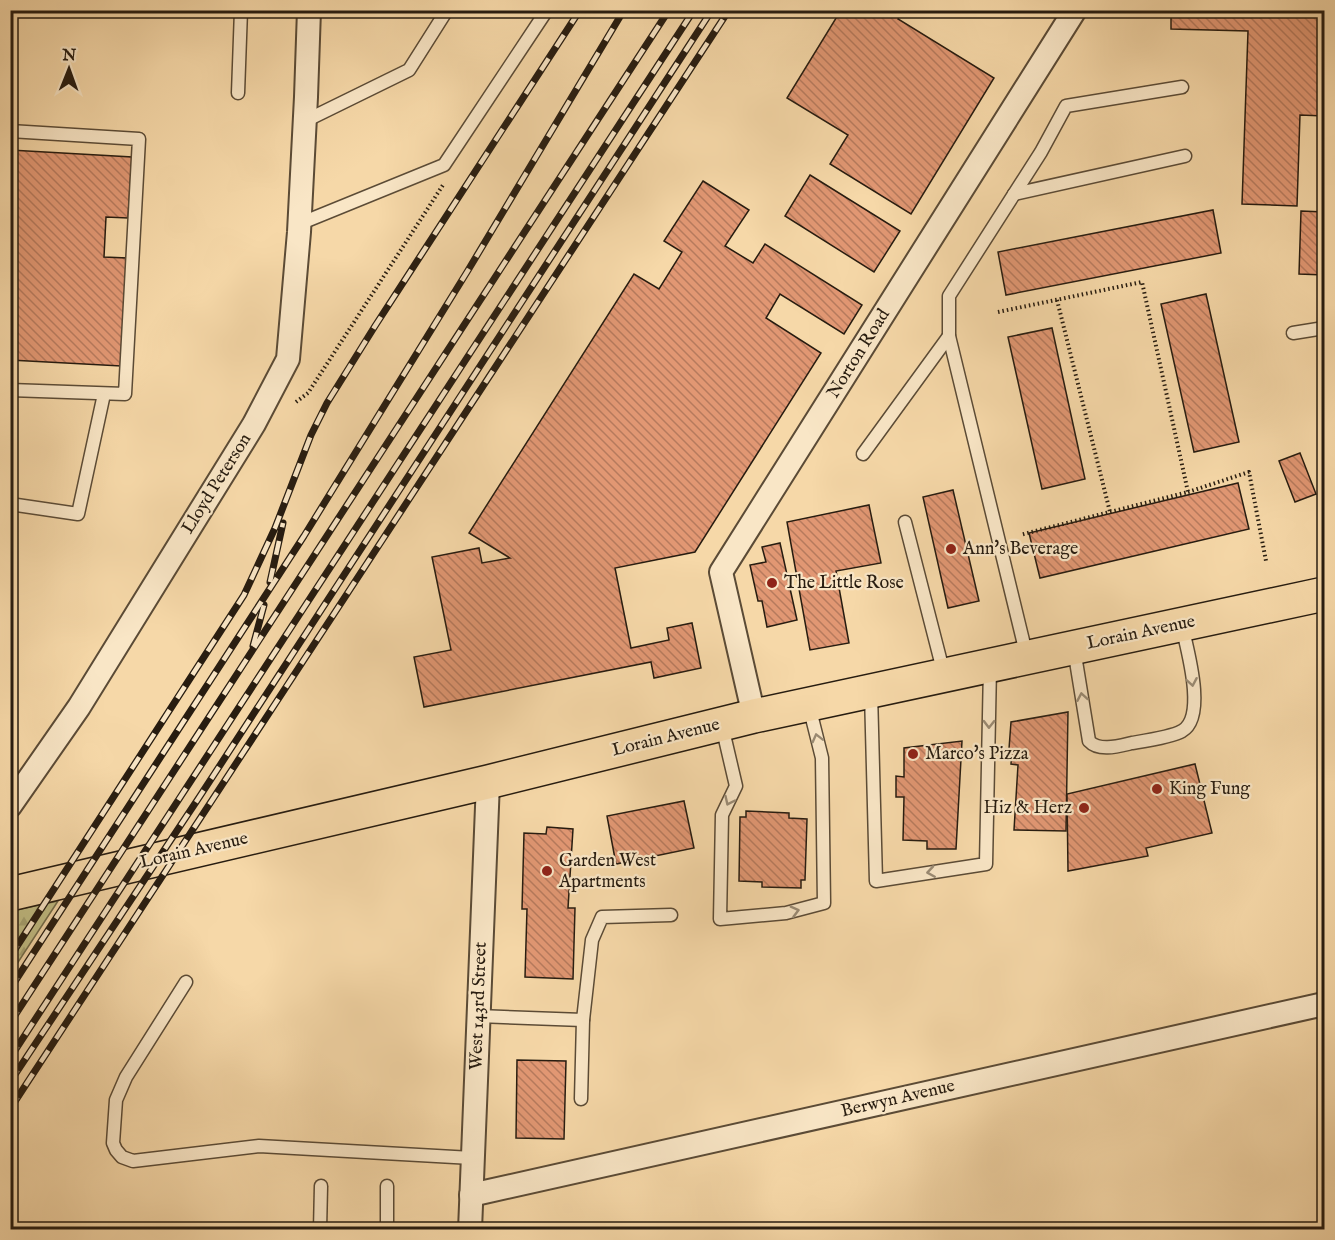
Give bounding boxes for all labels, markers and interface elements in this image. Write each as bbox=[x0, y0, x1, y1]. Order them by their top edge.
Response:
north arrow bbox=[39, 39, 99, 99]
text: N bbox=[61, 46, 76, 66]
street label: Norton Road bbox=[822, 305, 896, 403]
street label: Lloyd Peterson bbox=[177, 429, 257, 539]
place label: Ann's Beverage bbox=[962, 538, 1078, 561]
marker: Ann's Beverage bbox=[944, 542, 958, 556]
place label: The Little Rose bbox=[784, 572, 904, 595]
marker: The Little Rose bbox=[765, 576, 779, 590]
street label: Lorain Avenue bbox=[1085, 610, 1197, 656]
one-way arrow bbox=[1185, 677, 1198, 687]
one-way arrow bbox=[1077, 692, 1089, 701]
street label: Lorain Avenue bbox=[610, 713, 722, 763]
one-way arrow bbox=[982, 720, 995, 729]
one-way arrow bbox=[811, 733, 824, 743]
place label: Marco's Pizza bbox=[925, 743, 1029, 766]
marker: Marco's Pizza bbox=[906, 747, 920, 761]
place label: King Fung bbox=[1169, 778, 1250, 801]
marker: King Fung bbox=[1150, 782, 1164, 796]
one-way arrow bbox=[724, 794, 736, 805]
place label: Hiz & Herz bbox=[984, 797, 1072, 820]
marker: Hiz & Herz bbox=[1077, 801, 1091, 815]
street label: Lorain Avenue bbox=[138, 827, 250, 875]
place label: Garden West Apartments bbox=[558, 850, 656, 894]
marker: Garden West Apartments bbox=[540, 864, 554, 878]
one-way arrow bbox=[926, 866, 936, 878]
one-way arrow bbox=[790, 905, 800, 918]
street label: West 143rd Street bbox=[465, 942, 493, 1070]
street label: Berwyn Avenue bbox=[839, 1075, 957, 1123]

